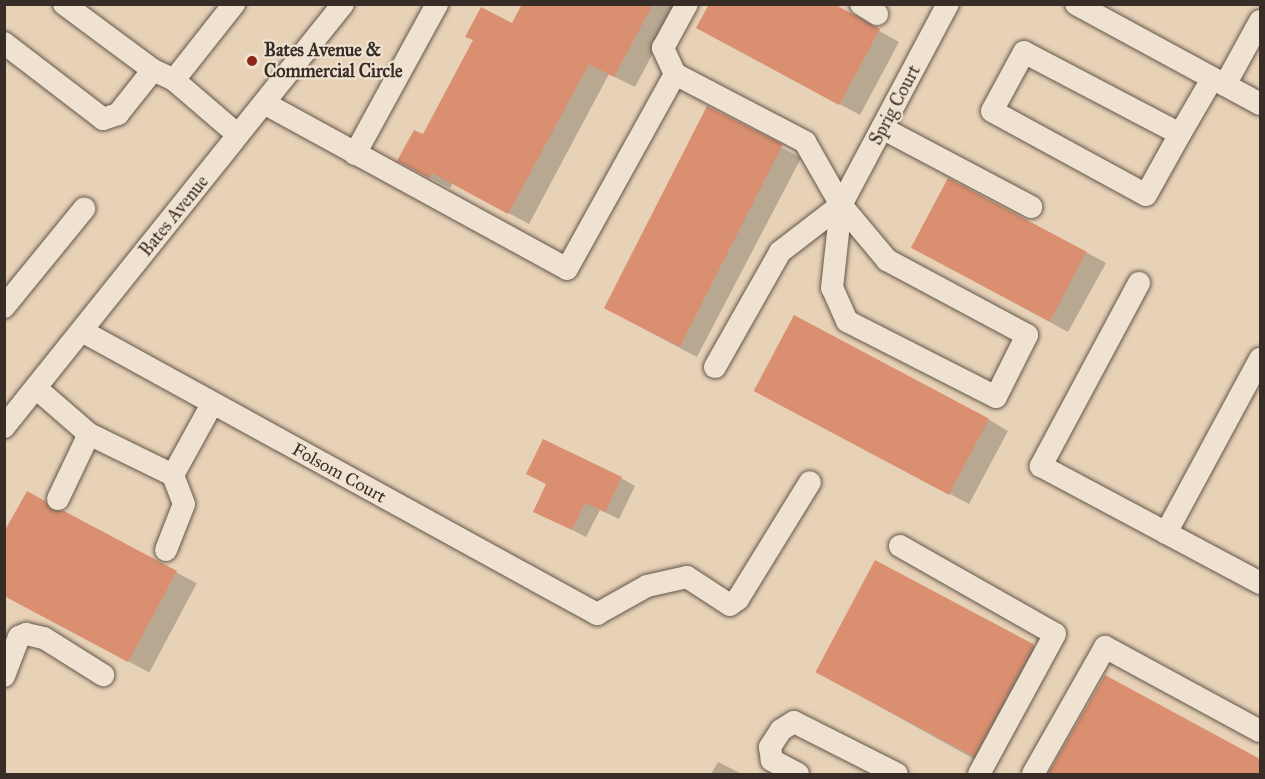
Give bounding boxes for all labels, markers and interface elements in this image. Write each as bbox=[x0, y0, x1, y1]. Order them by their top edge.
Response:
place label: Bates Avenue & Commercial Circle bbox=[264, 40, 402, 82]
marker: Bates Avenue & Commercial Circle bbox=[245, 54, 259, 68]
street label: Sprig Court bbox=[865, 61, 925, 149]
street label: Bates Avenue bbox=[135, 171, 213, 261]
street label: Folsom Court bbox=[288, 438, 390, 508]

